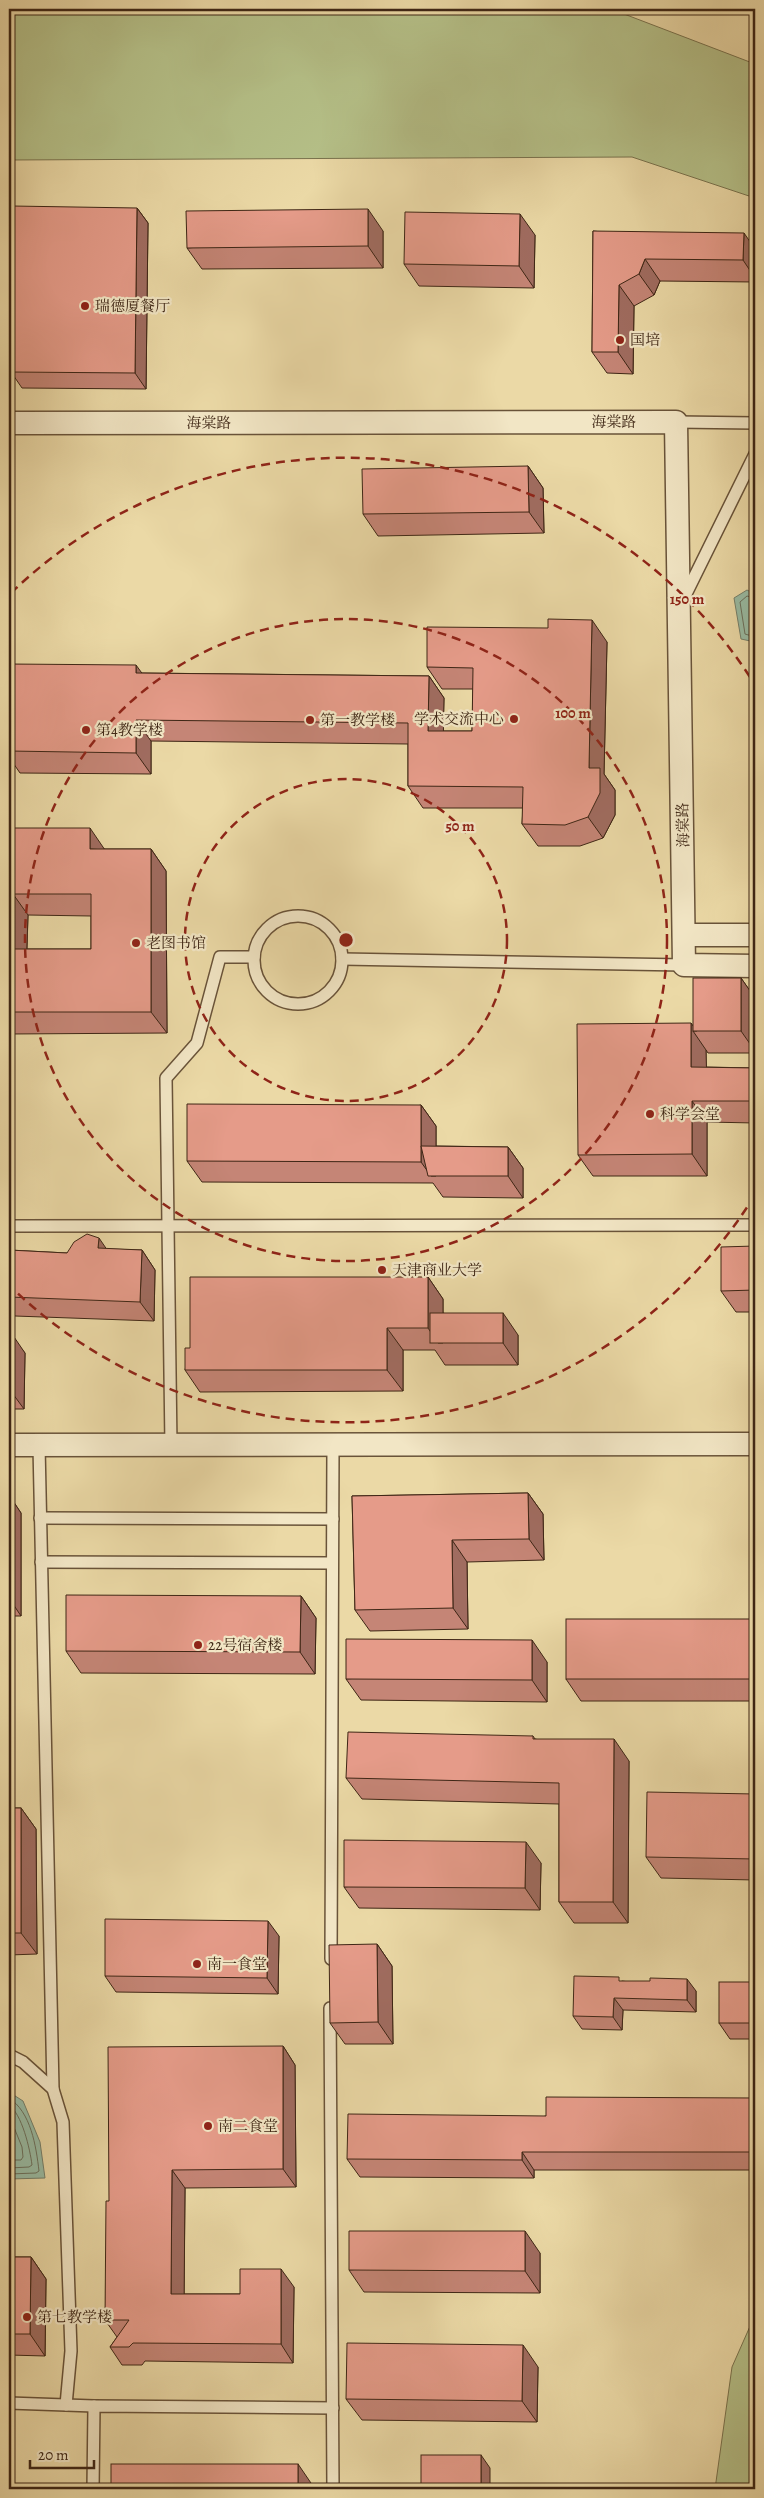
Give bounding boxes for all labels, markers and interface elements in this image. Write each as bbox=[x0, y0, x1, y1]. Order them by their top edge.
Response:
place label: 瑞德厦餐厅 bbox=[95, 296, 170, 316]
marker: 瑞德厦餐厅 bbox=[79, 300, 91, 312]
place label: 国培 bbox=[630, 330, 660, 350]
marker: 国培 bbox=[614, 334, 626, 346]
street label: 海棠路 bbox=[591, 412, 637, 432]
street label: 海棠路 bbox=[186, 413, 232, 433]
text: 150 m bbox=[670, 589, 705, 609]
text: 100 m bbox=[555, 703, 591, 723]
place label: 学术交流中心 bbox=[414, 709, 504, 729]
place label: 第一教学楼 bbox=[320, 710, 395, 730]
marker: 学术交流中心 bbox=[508, 713, 520, 725]
marker: 第一教学楼 bbox=[304, 714, 316, 726]
place label: 第4教学楼 bbox=[96, 720, 163, 740]
marker: 第4教学楼 bbox=[80, 724, 92, 736]
street label: 海棠路 bbox=[673, 802, 693, 848]
text: 50 m bbox=[445, 816, 475, 836]
centre of rings bbox=[337, 931, 355, 949]
place label: 老图书馆 bbox=[146, 933, 206, 953]
marker: 老图书馆 bbox=[130, 937, 142, 949]
place label: 科学会堂 bbox=[660, 1104, 720, 1124]
marker: 科学会堂 bbox=[644, 1108, 656, 1120]
place label: 天津商业大学 bbox=[392, 1260, 482, 1280]
marker: 天津商业大学 bbox=[376, 1264, 388, 1276]
place label: 22号宿舍楼 bbox=[208, 1635, 282, 1655]
marker: 22号宿舍楼 bbox=[192, 1639, 204, 1651]
place label: 南一食堂 bbox=[207, 1954, 267, 1974]
marker: 南一食堂 bbox=[191, 1958, 203, 1970]
place label: 南二食堂 bbox=[218, 2116, 278, 2136]
marker: 南二食堂 bbox=[202, 2120, 214, 2132]
place label: 第七教学楼 bbox=[37, 2307, 112, 2327]
marker: 第七教学楼 bbox=[21, 2311, 33, 2323]
scale bar bbox=[30, 2438, 94, 2470]
text: 20 m bbox=[38, 2445, 69, 2465]

